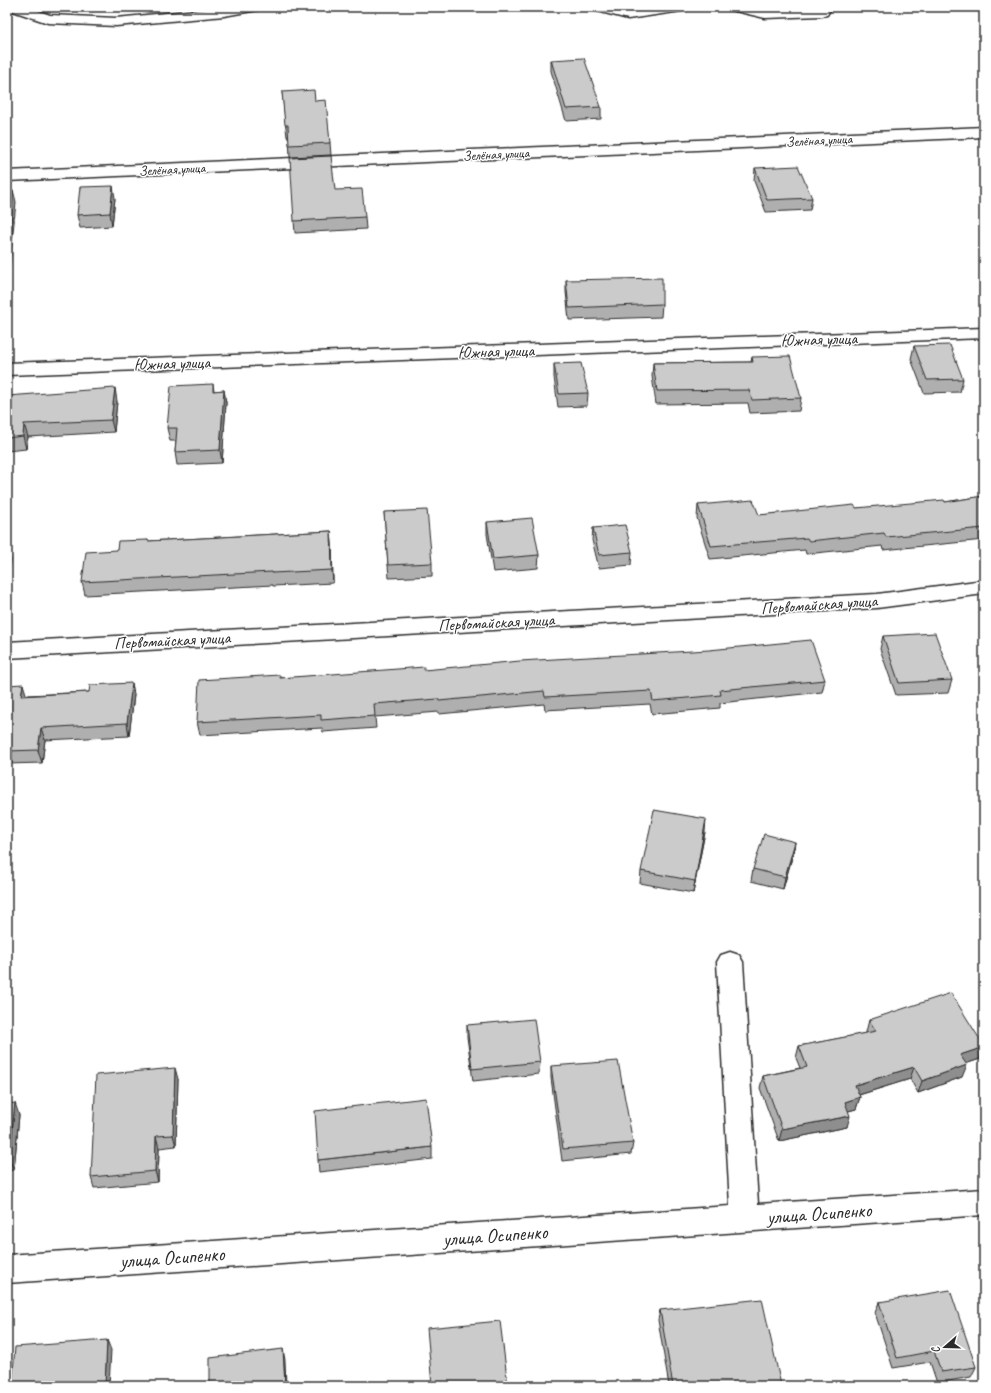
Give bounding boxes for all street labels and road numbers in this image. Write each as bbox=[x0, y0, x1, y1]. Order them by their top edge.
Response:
street label: Зелёная улица bbox=[785, 130, 854, 151]
street label: Зелёная улица bbox=[462, 144, 531, 165]
street label: Зелёная улица bbox=[138, 159, 207, 180]
street label: Южная улица bbox=[780, 328, 859, 351]
street label: Южная улица bbox=[457, 340, 536, 363]
street label: Южная улица bbox=[133, 352, 212, 375]
street label: Первомайская улица bbox=[760, 590, 879, 619]
street label: Первомайская улица bbox=[437, 609, 556, 636]
street label: Первомайская улица bbox=[113, 627, 232, 654]
street label: улица Осипенко bbox=[765, 1197, 873, 1230]
street label: улица Осипенко bbox=[441, 1219, 549, 1252]
street label: улица Осипенко bbox=[118, 1241, 226, 1274]

